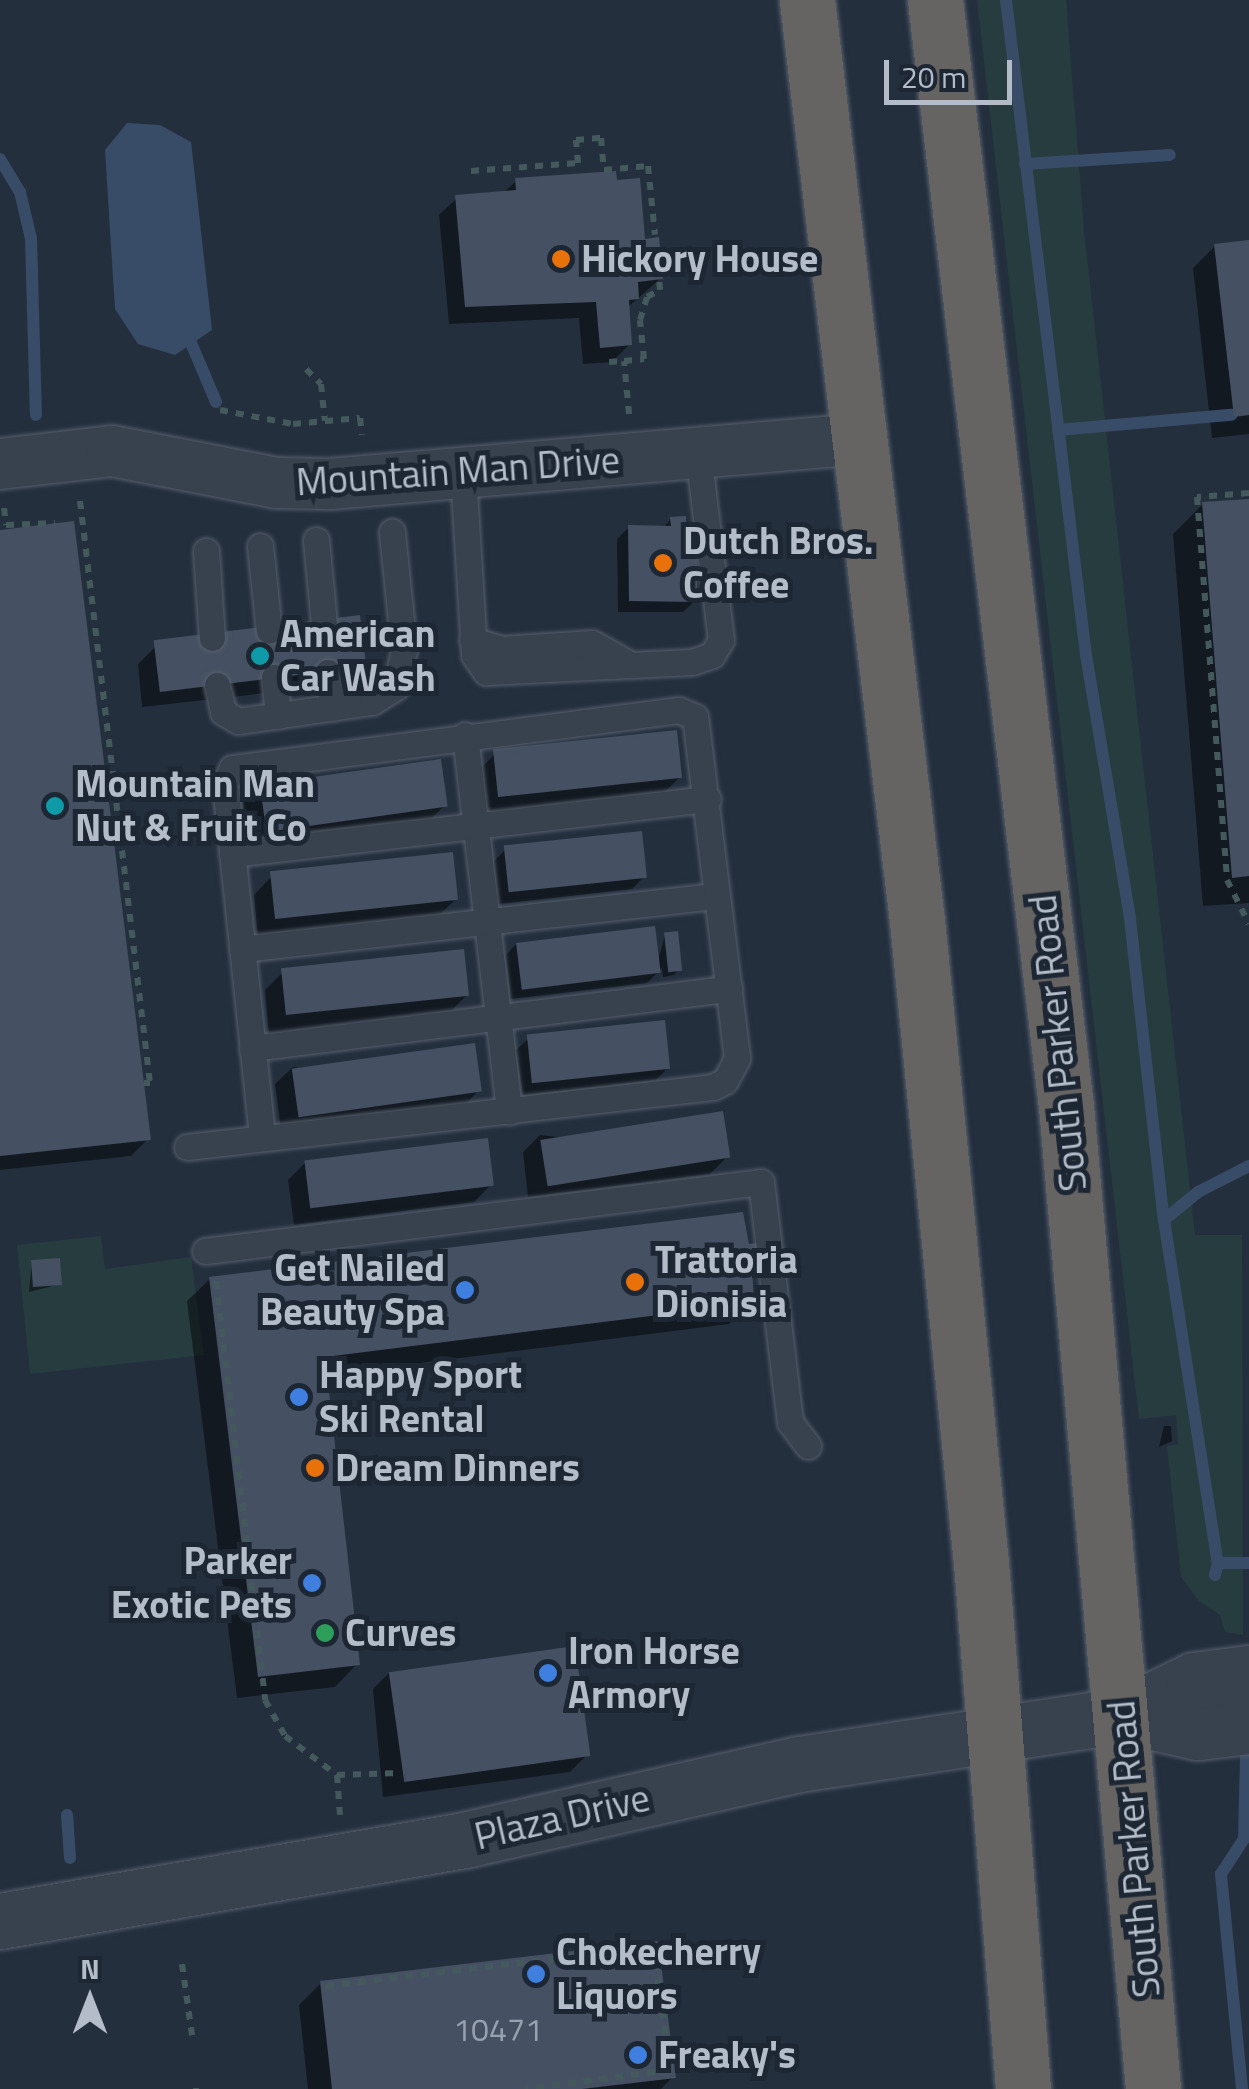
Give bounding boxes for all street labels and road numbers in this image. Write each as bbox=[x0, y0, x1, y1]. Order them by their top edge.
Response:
street label: Mountain Man Drive bbox=[295, 437, 621, 505]
street label: South Parker Road bbox=[1020, 892, 1096, 1194]
street label: South Parker Road bbox=[1098, 1699, 1170, 1999]
street label: Plaza Drive bbox=[470, 1775, 654, 1859]

